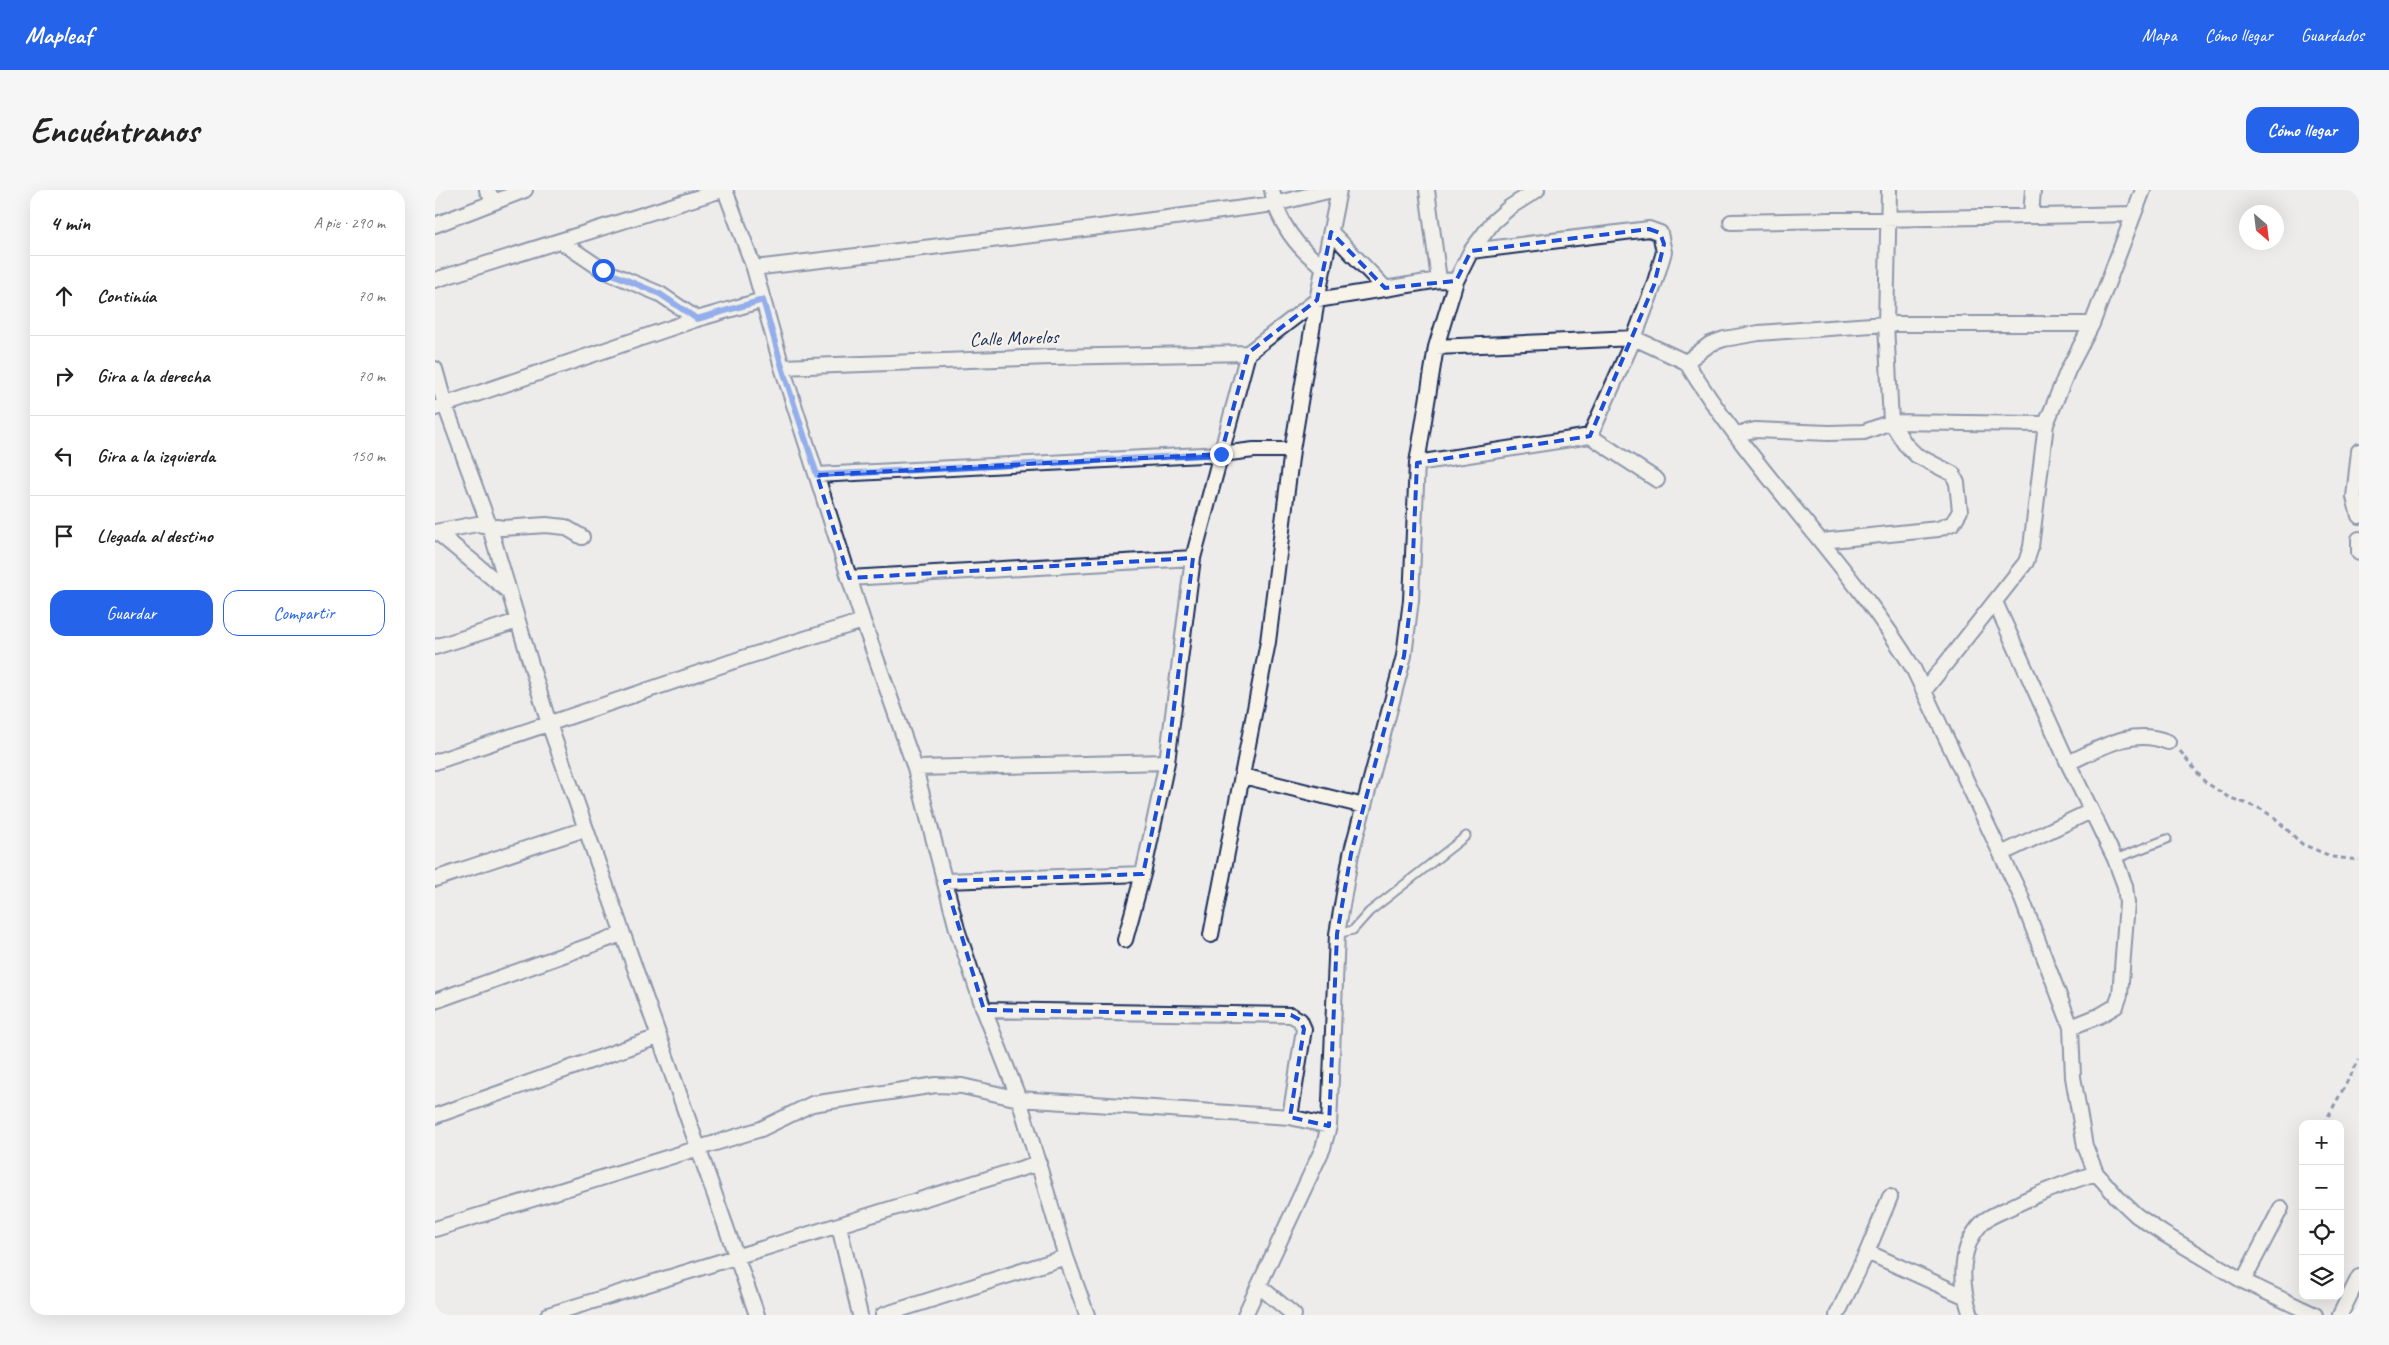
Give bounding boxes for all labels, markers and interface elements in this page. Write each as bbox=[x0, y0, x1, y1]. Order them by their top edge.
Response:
text: Mapleaf bbox=[25, 20, 92, 50]
text: Mapa bbox=[2142, 24, 2177, 46]
text: Cómo llegar bbox=[2205, 24, 2273, 46]
text: Guardados bbox=[2301, 24, 2364, 46]
button: Cómo llegar bbox=[2246, 107, 2359, 153]
text: Encuéntranos bbox=[30, 108, 199, 153]
north arrow bbox=[2239, 205, 2284, 250]
text: 4 min bbox=[50, 210, 90, 236]
text: A pie · 290 m bbox=[314, 213, 385, 233]
route start bbox=[592, 259, 615, 282]
icon: ahead bbox=[50, 282, 78, 310]
text: Continúa bbox=[97, 284, 156, 308]
text: 70 m bbox=[358, 286, 385, 306]
street label: Calle Morelos bbox=[969, 324, 1061, 352]
icon: right bbox=[50, 362, 78, 390]
text: Gira a la derecha bbox=[97, 364, 210, 388]
text: 70 m bbox=[358, 366, 385, 386]
icon: left bbox=[50, 442, 78, 470]
route end bbox=[1210, 443, 1233, 466]
text: Gira a la izquierda bbox=[97, 444, 215, 468]
text: 150 m bbox=[351, 446, 385, 466]
icon: arrive bbox=[50, 522, 78, 550]
text: Llegada al destino bbox=[97, 524, 213, 548]
button: Guardar bbox=[50, 590, 213, 636]
button: Compartir bbox=[223, 590, 385, 636]
map controls bbox=[2299, 1120, 2344, 1300]
button: + bbox=[2299, 1120, 2344, 1165]
button: − bbox=[2299, 1165, 2344, 1210]
button: locate bbox=[2299, 1210, 2344, 1255]
button: layers bbox=[2299, 1255, 2344, 1300]

